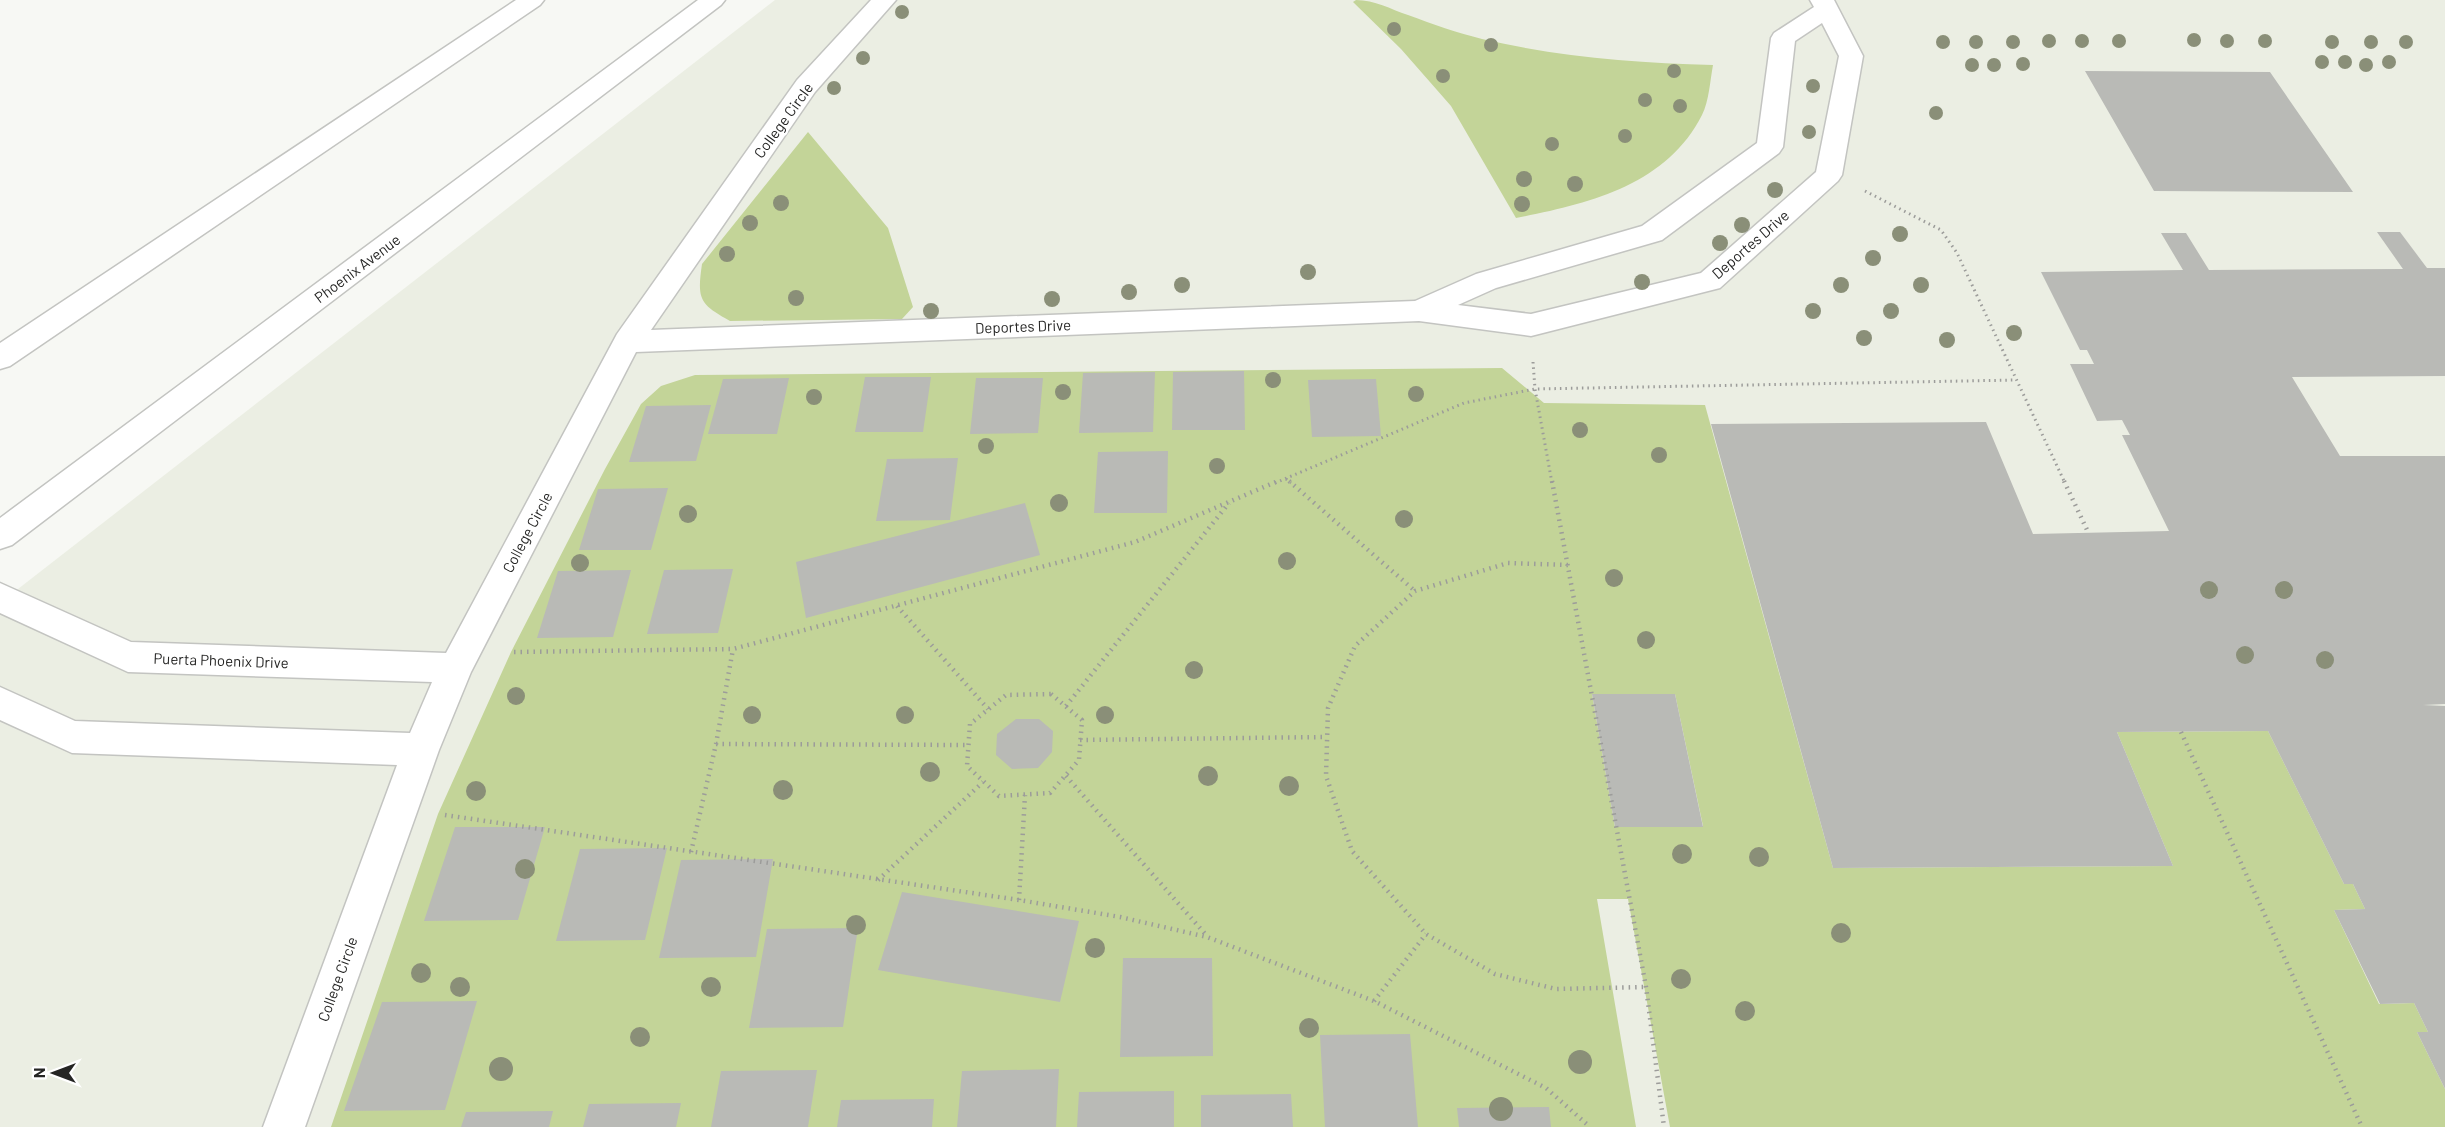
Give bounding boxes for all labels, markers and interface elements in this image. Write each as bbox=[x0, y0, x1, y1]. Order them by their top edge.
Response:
street label: College Circle bbox=[750, 79, 816, 161]
street label: Deportes Drive bbox=[1708, 206, 1792, 282]
street label: Phoenix Avenue bbox=[311, 230, 403, 306]
street label: Deportes Drive bbox=[975, 315, 1071, 337]
street label: College Circle bbox=[498, 489, 556, 575]
street label: Puerta Phoenix Drive bbox=[153, 649, 289, 671]
street label: College Circle bbox=[313, 934, 361, 1024]
north arrow bbox=[24, 1043, 84, 1103]
text: N bbox=[29, 1068, 48, 1078]

